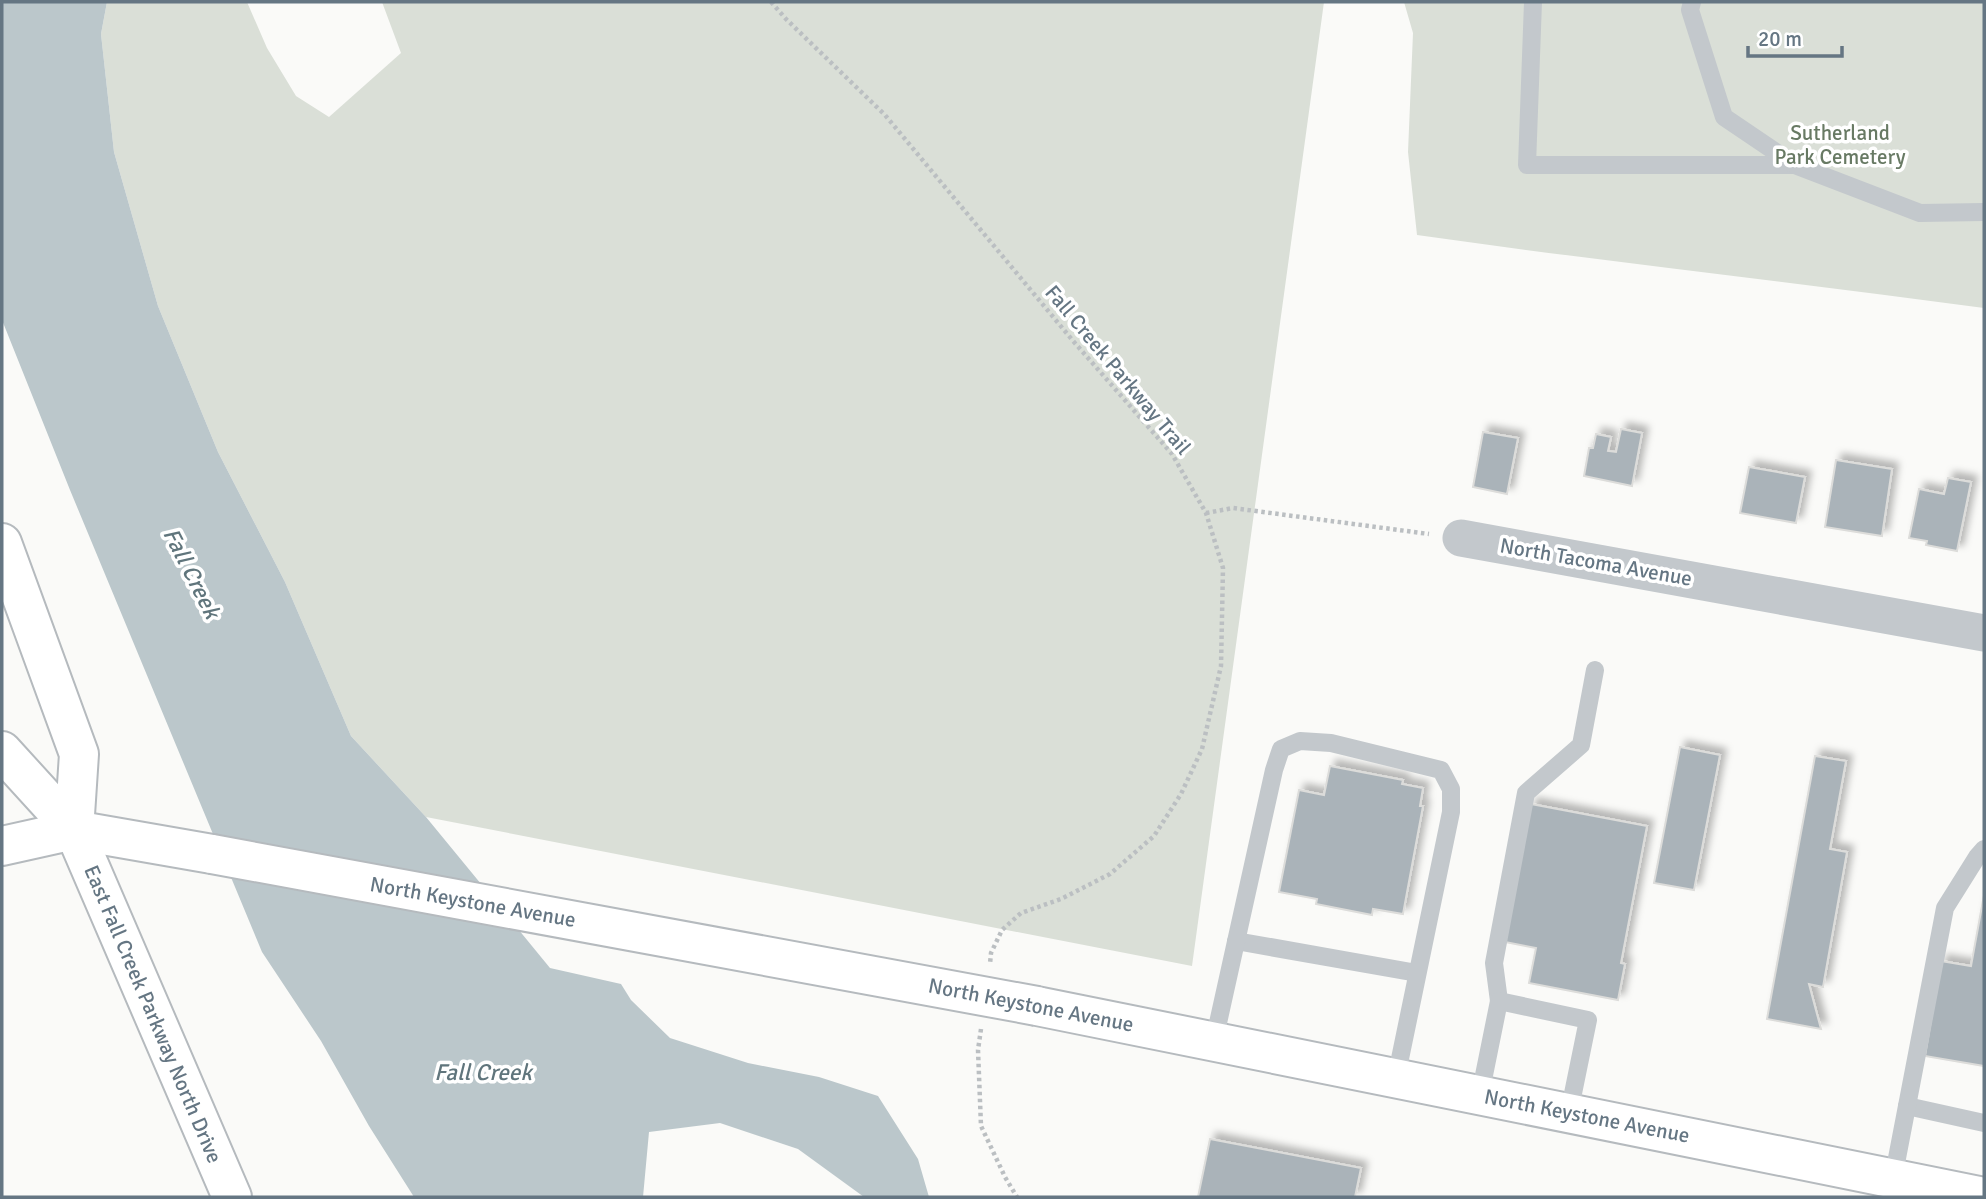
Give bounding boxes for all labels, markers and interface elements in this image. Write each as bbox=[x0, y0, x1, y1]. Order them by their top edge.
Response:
scale bar bbox=[1748, 14, 1842, 58]
text: 20 m bbox=[1758, 26, 1802, 52]
park label: Sutherland Park Cemetery bbox=[1774, 120, 1906, 170]
street label: Fall Creek Parkway Trail bbox=[1039, 280, 1197, 460]
water label: Fall Creek bbox=[156, 523, 228, 626]
street label: North Tacoma Avenue bbox=[1498, 532, 1694, 592]
street label: East Fall Creek Parkway North Drive bbox=[78, 861, 228, 1167]
street label: North Keystone Avenue bbox=[368, 871, 578, 933]
street label: North Keystone Avenue bbox=[926, 972, 1136, 1038]
water label: Fall Creek bbox=[434, 1058, 534, 1087]
street label: North Keystone Avenue bbox=[1482, 1083, 1692, 1149]

